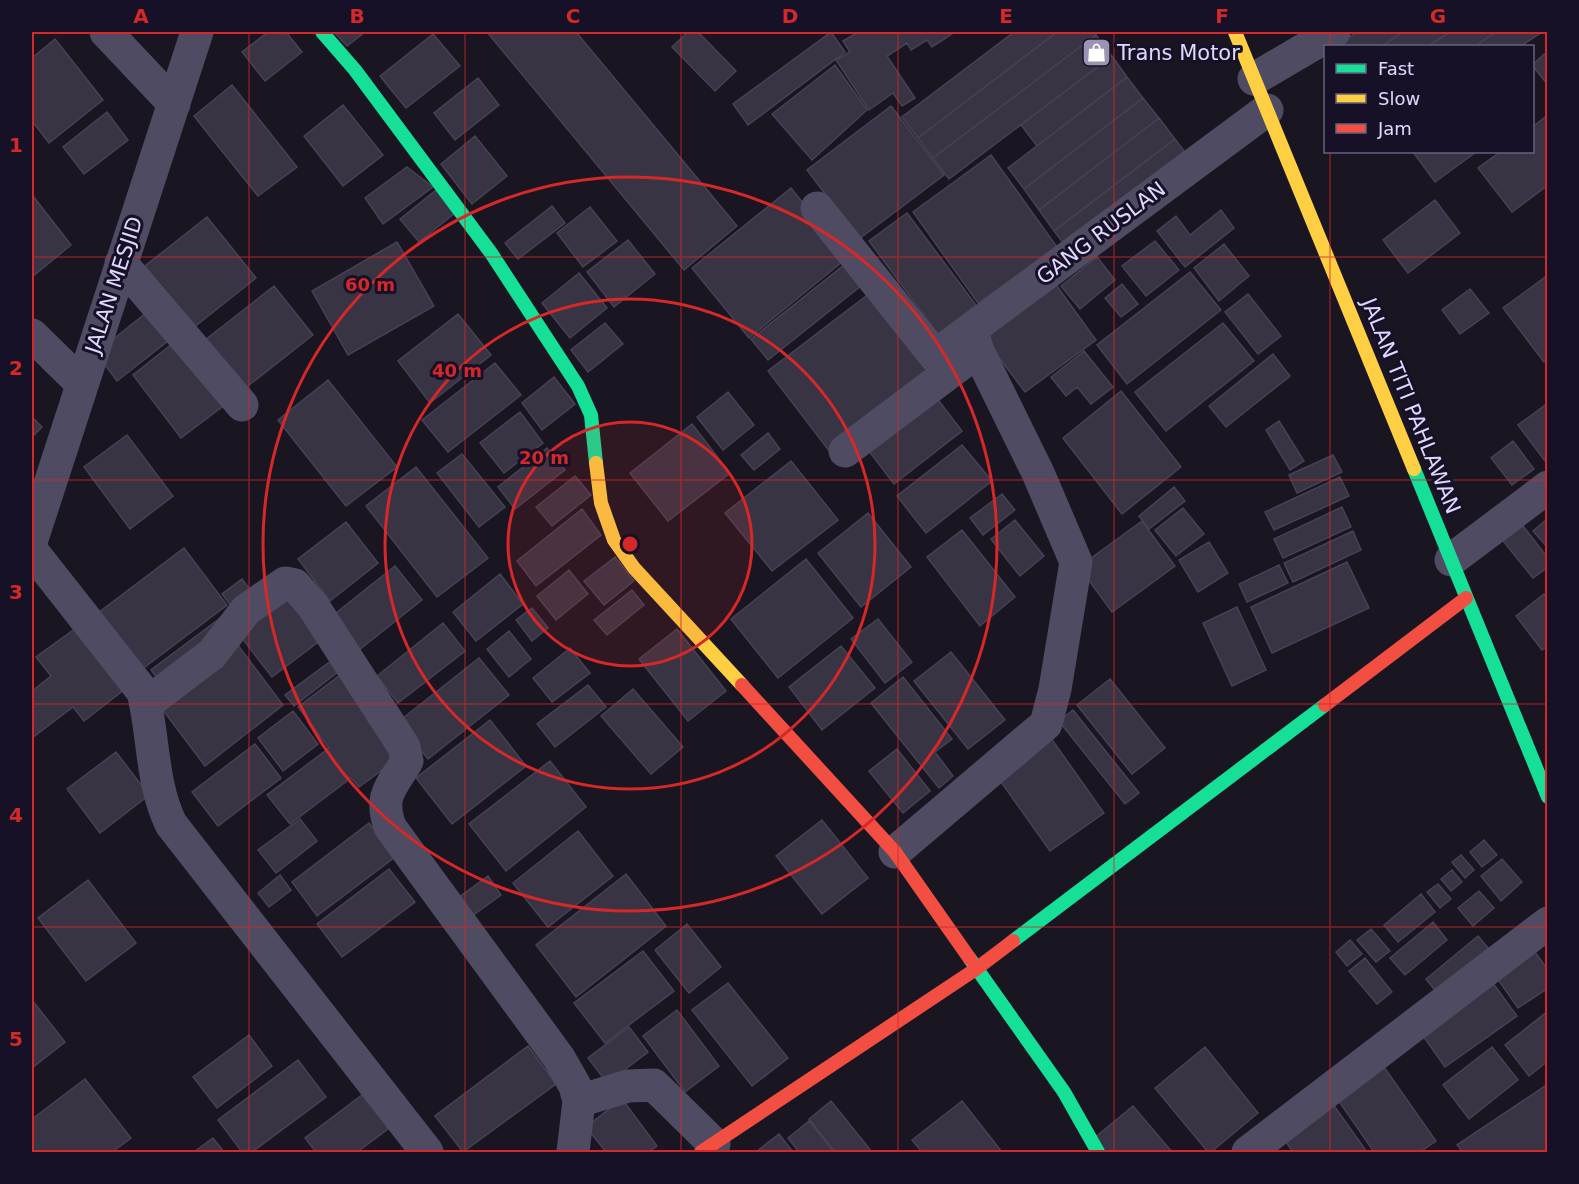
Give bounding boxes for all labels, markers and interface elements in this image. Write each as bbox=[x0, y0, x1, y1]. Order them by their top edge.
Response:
text: A bbox=[133, 4, 149, 28]
text: B bbox=[349, 4, 365, 28]
text: C bbox=[566, 4, 580, 28]
text: D bbox=[782, 4, 798, 28]
text: E bbox=[999, 4, 1013, 28]
text: F bbox=[1215, 4, 1229, 28]
text: G bbox=[1430, 4, 1446, 28]
shop icon: Trans Motor bbox=[1080, 37, 1112, 69]
place label: Trans Motor bbox=[1116, 41, 1240, 65]
legend bbox=[1324, 45, 1534, 153]
text: Fast bbox=[1378, 58, 1414, 79]
text: Slow bbox=[1378, 88, 1420, 109]
text: Jam bbox=[1377, 118, 1412, 139]
text: 1 bbox=[9, 133, 23, 157]
street label: GANG RUSLAN bbox=[1032, 177, 1170, 289]
street label: JALAN MESJID bbox=[80, 214, 147, 358]
text: 60 m bbox=[345, 274, 395, 295]
street label: JALAN TITI PAHLAWAN bbox=[1356, 293, 1465, 517]
text: 2 bbox=[9, 356, 23, 380]
text: 40 m bbox=[432, 360, 482, 381]
text: 20 m bbox=[519, 447, 569, 468]
centre of rings bbox=[620, 534, 640, 554]
text: 3 bbox=[9, 580, 23, 604]
text: 4 bbox=[9, 803, 23, 827]
text: 5 bbox=[9, 1027, 23, 1051]

